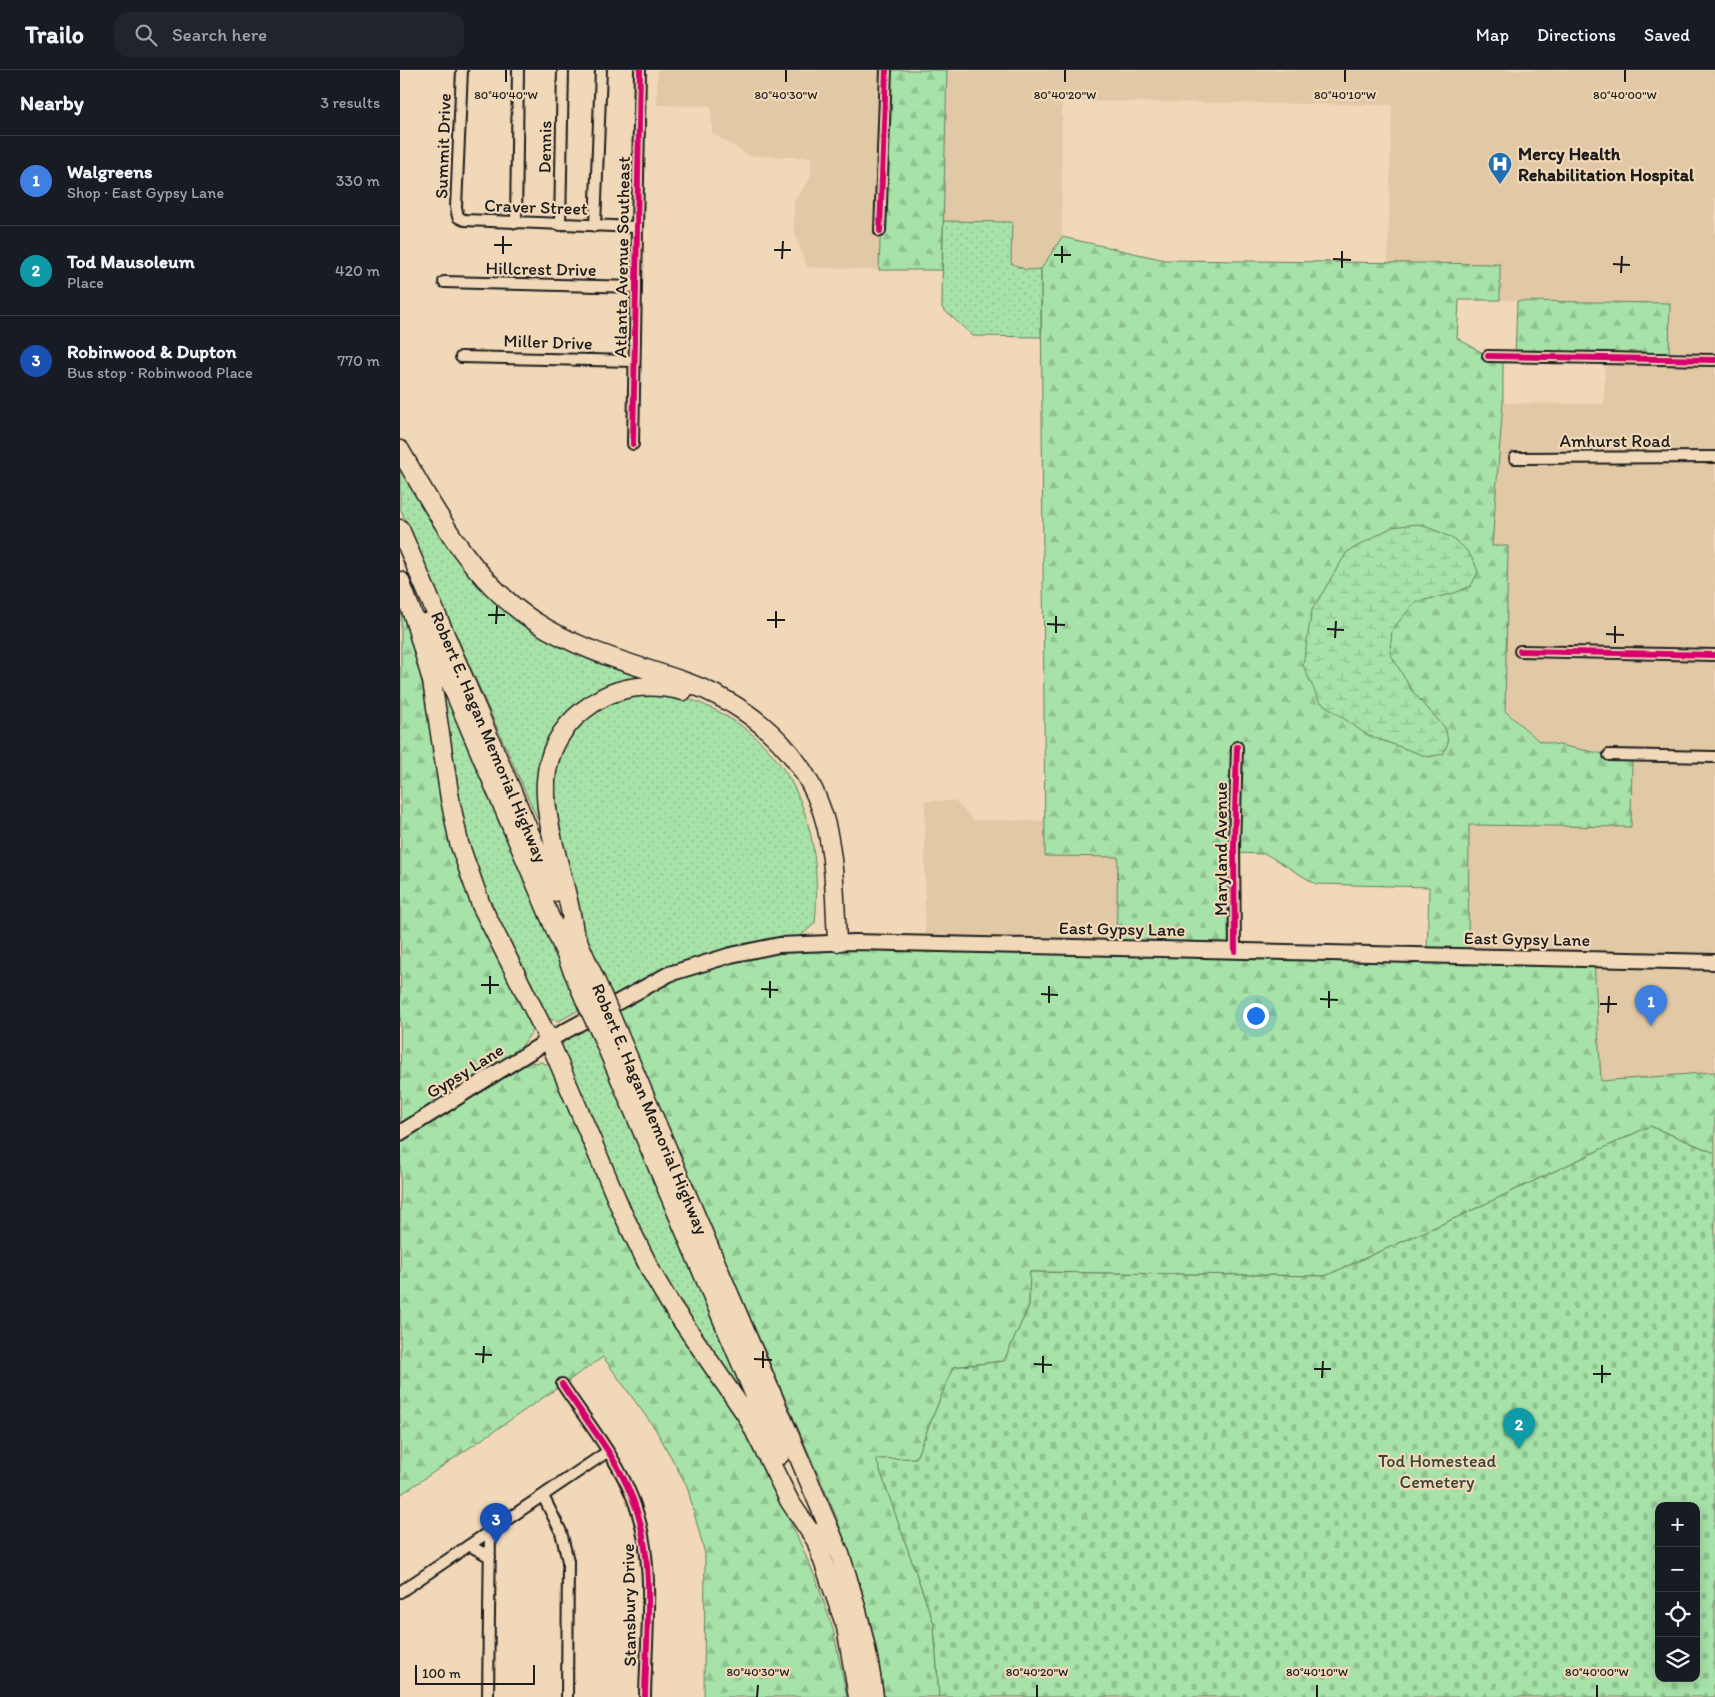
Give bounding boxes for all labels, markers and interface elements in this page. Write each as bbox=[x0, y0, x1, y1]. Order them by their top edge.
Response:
search box bbox=[114, 12, 464, 57]
text: Trailo bbox=[25, 20, 84, 49]
icon: search bbox=[132, 21, 160, 49]
text: Search here bbox=[172, 23, 267, 46]
text: Map bbox=[1476, 24, 1509, 46]
text: Directions bbox=[1537, 24, 1616, 46]
text: Saved bbox=[1644, 24, 1690, 46]
text: 80°40'40"W bbox=[474, 88, 538, 102]
text: 80°40'30"W bbox=[755, 88, 817, 102]
text: 80°40'20"W bbox=[1034, 88, 1096, 102]
text: 80°40'10"W bbox=[1314, 88, 1376, 102]
text: 80°40'00"W bbox=[1593, 88, 1657, 102]
text: Nearby bbox=[20, 90, 84, 115]
text: 3 results bbox=[320, 93, 380, 112]
street label: Summit Drive bbox=[430, 93, 456, 199]
street label: Dennis bbox=[534, 120, 556, 174]
place label: Mercy Health Rehabilitation Hospital bbox=[1518, 143, 1695, 186]
hospital icon: Mercy Health Rehabilitation Hospital bbox=[1487, 151, 1513, 185]
street label: Atlanta Avenue Southeast bbox=[609, 156, 635, 358]
text: Walgreens bbox=[67, 160, 152, 183]
text: 1 bbox=[32, 171, 40, 190]
text: 330 m bbox=[336, 171, 380, 190]
text: Shop · East Gypsy Lane bbox=[67, 183, 224, 202]
street label: Craver Street bbox=[484, 194, 588, 220]
text: Tod Mausoleum bbox=[67, 250, 195, 273]
street label: Hillcrest Drive bbox=[485, 257, 597, 281]
text: 2 bbox=[32, 261, 40, 280]
text: 420 m bbox=[335, 261, 380, 280]
text: Place bbox=[67, 273, 104, 292]
street label: Miller Drive bbox=[503, 329, 593, 355]
text: Robinwood & Dupton bbox=[67, 340, 236, 363]
text: 3 bbox=[32, 351, 40, 370]
text: 770 m bbox=[337, 351, 380, 370]
text: Bus stop · Robinwood Place bbox=[67, 363, 253, 382]
street label: Amhurst Road bbox=[1560, 430, 1671, 452]
street label: Robert E. Hagan Memorial Highway bbox=[426, 608, 552, 866]
street label: Maryland Avenue bbox=[1210, 782, 1232, 916]
street label: East Gypsy Lane bbox=[1059, 917, 1185, 941]
street label: East Gypsy Lane bbox=[1464, 927, 1590, 951]
street label: Robert E. Hagan Memorial Highway bbox=[587, 980, 713, 1238]
pin: 1 bbox=[1635, 985, 1667, 1026]
your location bbox=[1243, 1003, 1269, 1029]
street label: Gypsy Lane bbox=[422, 1039, 508, 1103]
pin: 2 bbox=[1503, 1408, 1535, 1449]
park label: Tod Homestead Cemetery bbox=[1378, 1450, 1496, 1493]
map controls bbox=[1655, 1502, 1700, 1682]
button: + bbox=[1655, 1502, 1700, 1547]
pin: 3 bbox=[480, 1503, 512, 1544]
street label: Stansbury Drive bbox=[617, 1543, 641, 1667]
button: − bbox=[1655, 1547, 1700, 1592]
button: locate bbox=[1655, 1592, 1700, 1637]
button: layers bbox=[1655, 1637, 1700, 1682]
scale bar bbox=[415, 1662, 535, 1685]
text: 100 m bbox=[422, 1665, 461, 1682]
text: 80°40'30"W bbox=[727, 1665, 789, 1679]
text: 80°40'20"W bbox=[1006, 1665, 1068, 1679]
text: 80°40'10"W bbox=[1286, 1665, 1348, 1679]
text: 80°40'00"W bbox=[1565, 1665, 1629, 1679]

